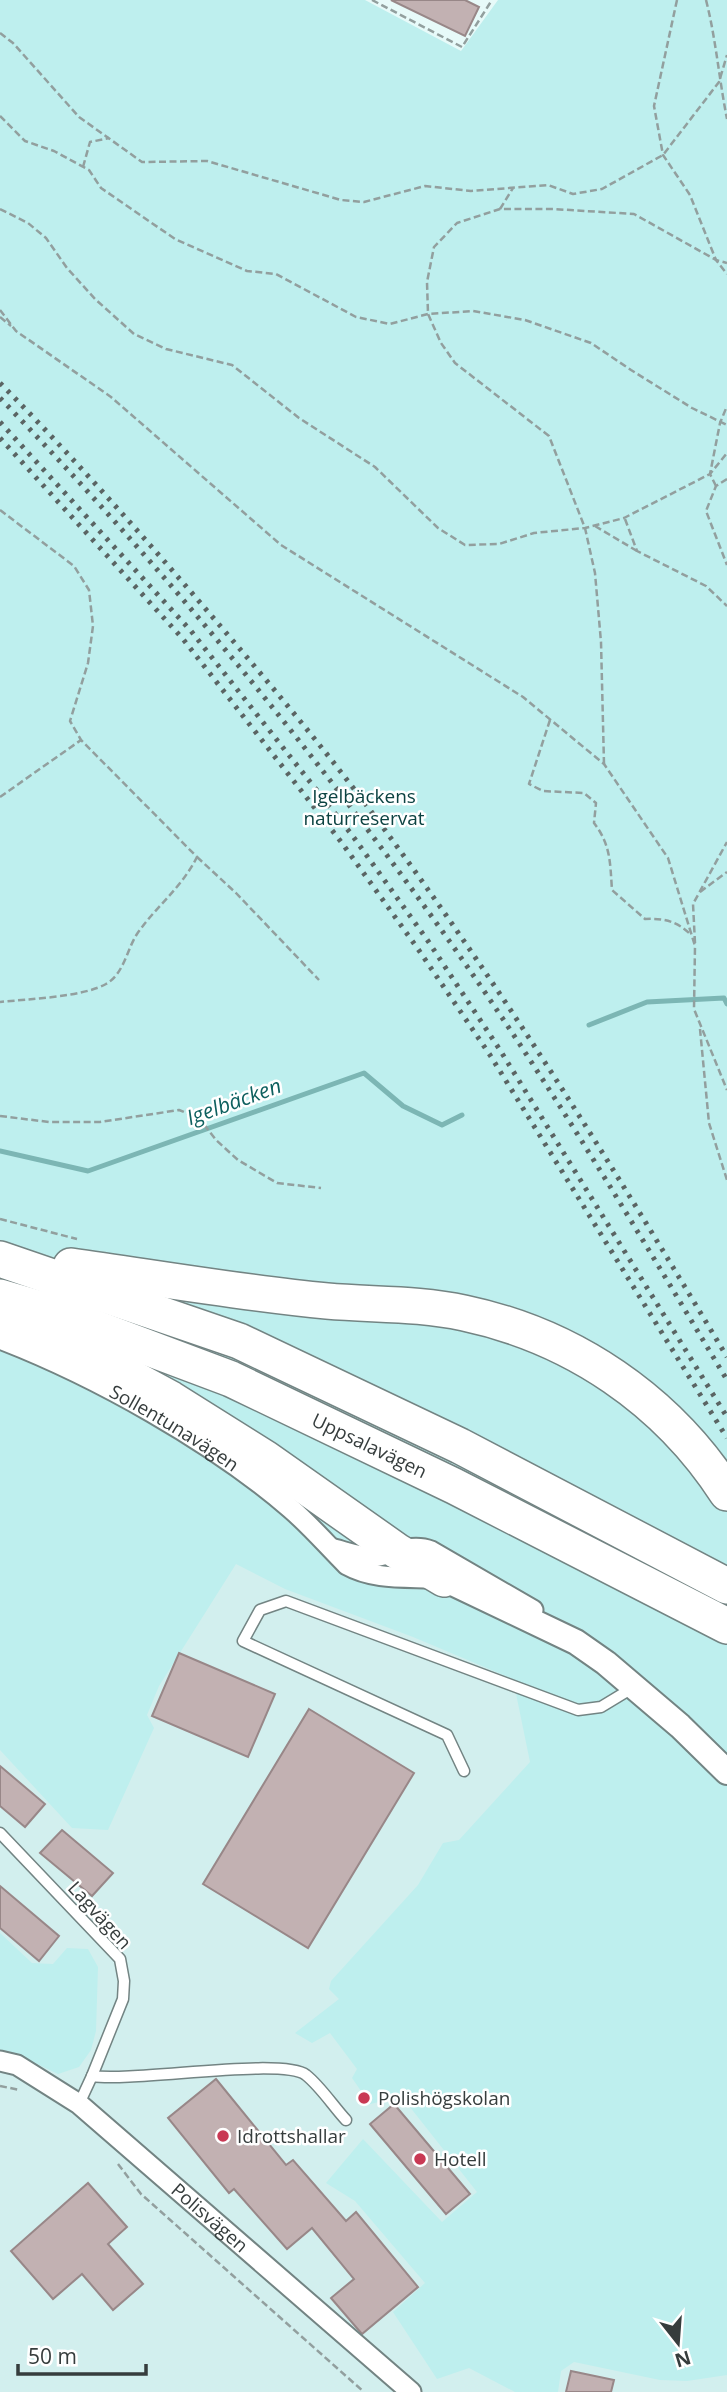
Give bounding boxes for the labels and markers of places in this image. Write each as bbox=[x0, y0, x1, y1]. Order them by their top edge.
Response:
place label: Polishögskolan bbox=[378, 2085, 510, 2111]
marker: Polishögskolan bbox=[356, 2090, 372, 2106]
place label: Idrottshallar bbox=[237, 2123, 346, 2149]
marker: Idrottshallar bbox=[215, 2128, 231, 2144]
place label: Hotell bbox=[434, 2146, 486, 2172]
marker: Hotell bbox=[412, 2151, 428, 2167]

